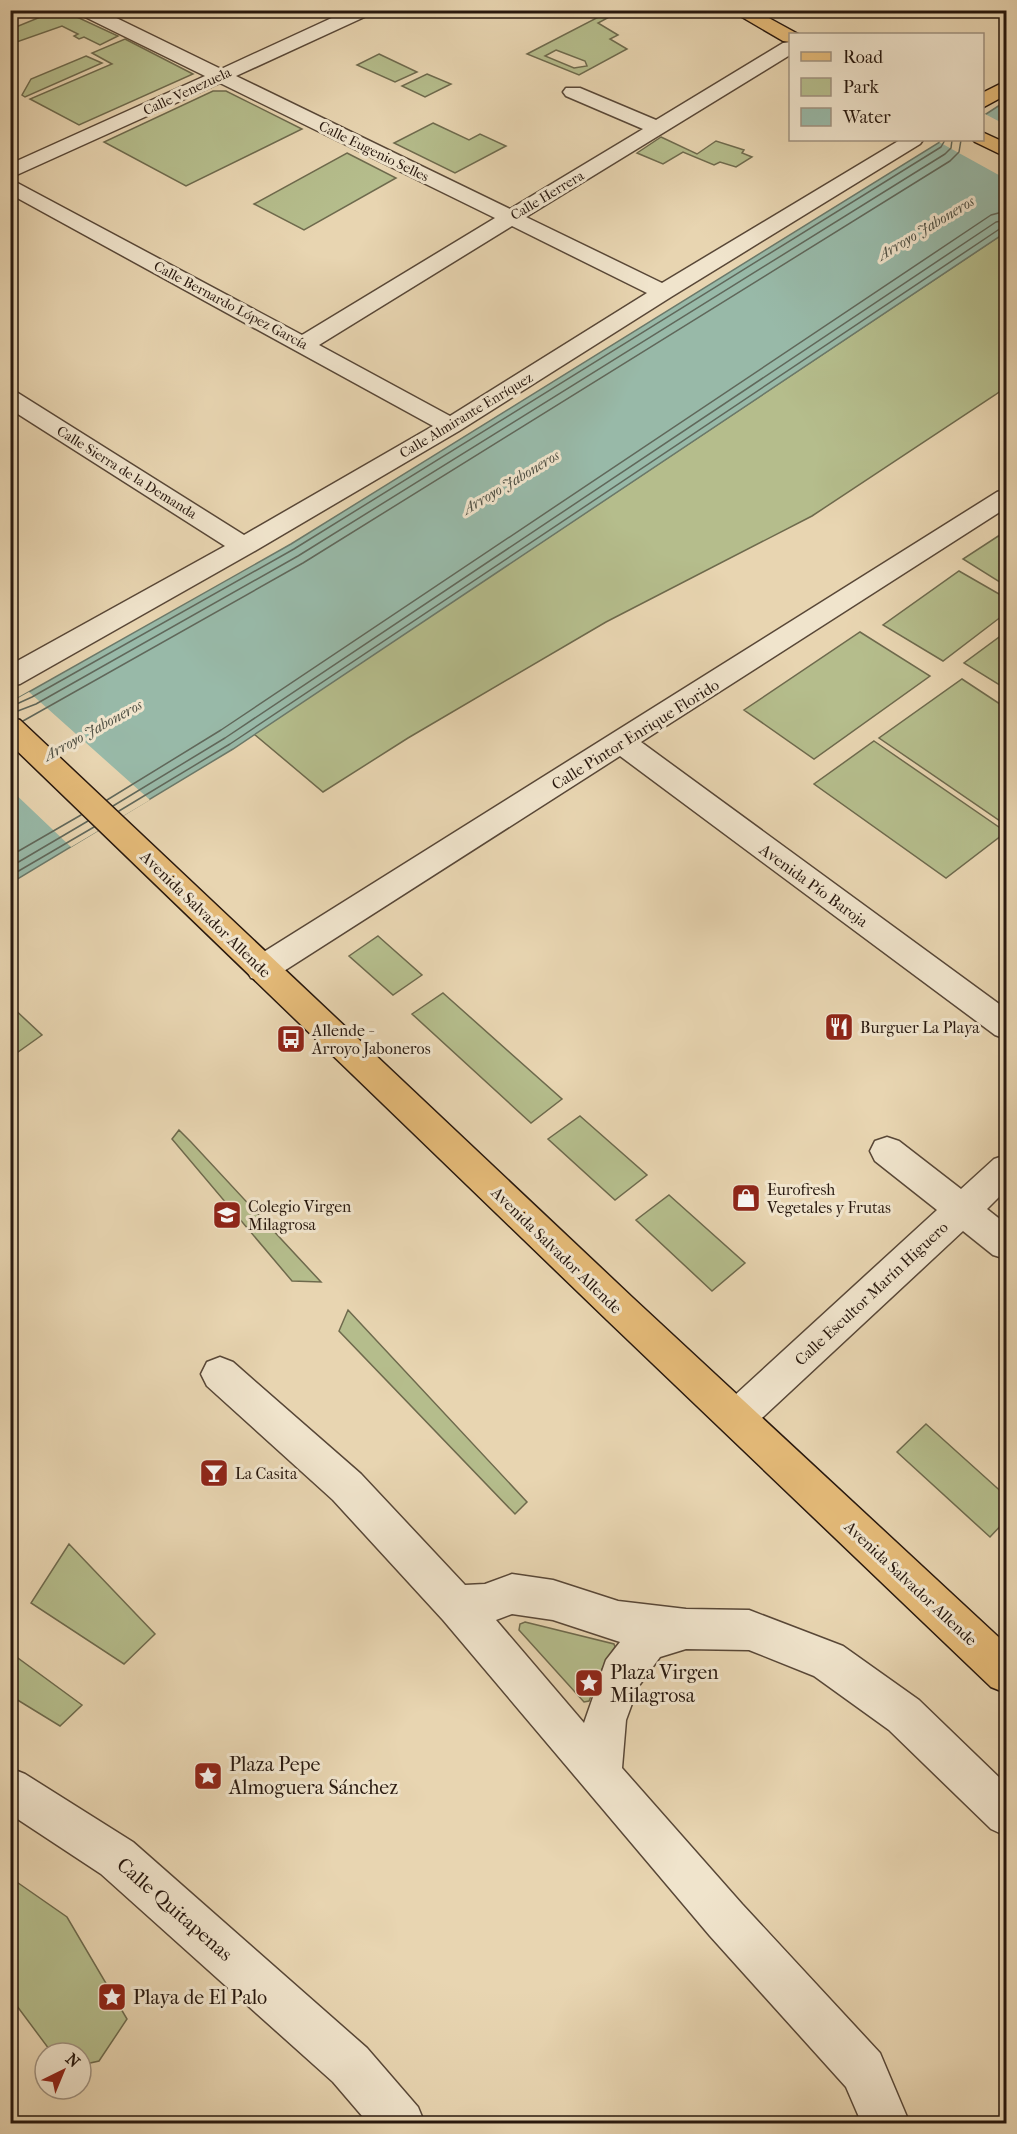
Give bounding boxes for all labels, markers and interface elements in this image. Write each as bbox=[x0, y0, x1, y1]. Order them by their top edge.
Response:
legend bbox=[789, 33, 984, 141]
text: Road bbox=[843, 47, 883, 68]
street label: Calle Venezuela bbox=[141, 63, 234, 119]
text: Park bbox=[843, 77, 880, 98]
text: Water bbox=[842, 107, 891, 128]
street label: Calle Eugenio Selles bbox=[316, 117, 432, 185]
street label: Calle Herrera bbox=[508, 167, 587, 224]
water label: Arroyo Jaboneros bbox=[873, 192, 978, 265]
street label: Calle Bernardo López García bbox=[151, 258, 311, 354]
street label: Calle Almirante Enríquez bbox=[397, 369, 536, 462]
street label: Calle Sierra de la Demanda bbox=[54, 422, 200, 523]
water label: Arroyo Jaboneros bbox=[458, 446, 563, 519]
street label: Calle Pintor Enrique Florido bbox=[548, 675, 723, 794]
water label: Arroyo Jaboneros bbox=[39, 695, 146, 765]
street label: Avenida Pío Baroja bbox=[755, 839, 872, 931]
street label: Avenida Salvador Allende bbox=[136, 846, 275, 982]
restaurant icon: Burguer La Playa bbox=[823, 1011, 855, 1043]
place label: Burguer La Playa bbox=[860, 1018, 980, 1037]
place label: Allende - Arroyo Jaboneros bbox=[311, 1021, 431, 1058]
bus stop icon: Allende - Arroyo Jaboneros bbox=[275, 1023, 307, 1055]
place label: Eurofresh Vegetales y Frutas bbox=[766, 1180, 891, 1217]
street label: Avenida Salvador Allende bbox=[487, 1182, 626, 1318]
shop icon: Eurofresh Vegetales y Frutas bbox=[730, 1182, 762, 1214]
place label: Colegio Virgen Milagrosa bbox=[248, 1197, 352, 1234]
school or university icon: Colegio Virgen Milagrosa bbox=[211, 1199, 243, 1231]
street label: Calle Escultor Marín Higuero bbox=[791, 1217, 952, 1369]
bar icon: La Casita bbox=[198, 1457, 230, 1489]
place label: La Casita bbox=[235, 1464, 298, 1483]
street label: Avenida Salvador Allende bbox=[840, 1516, 981, 1650]
place label: Plaza Virgen Milagrosa bbox=[610, 1661, 719, 1707]
place icon: Plaza Virgen Milagrosa bbox=[573, 1667, 605, 1699]
place label: Plaza Pepe Almoguera Sánchez bbox=[228, 1753, 398, 1799]
place icon: Plaza Pepe Almoguera Sánchez bbox=[192, 1760, 224, 1792]
street label: Calle Quitapenas bbox=[112, 1853, 237, 1966]
place icon: Playa de El Palo bbox=[96, 1981, 128, 2013]
place label: Playa de El Palo bbox=[133, 1986, 267, 2009]
north arrow bbox=[33, 2041, 93, 2101]
text: N bbox=[62, 2049, 84, 2072]

